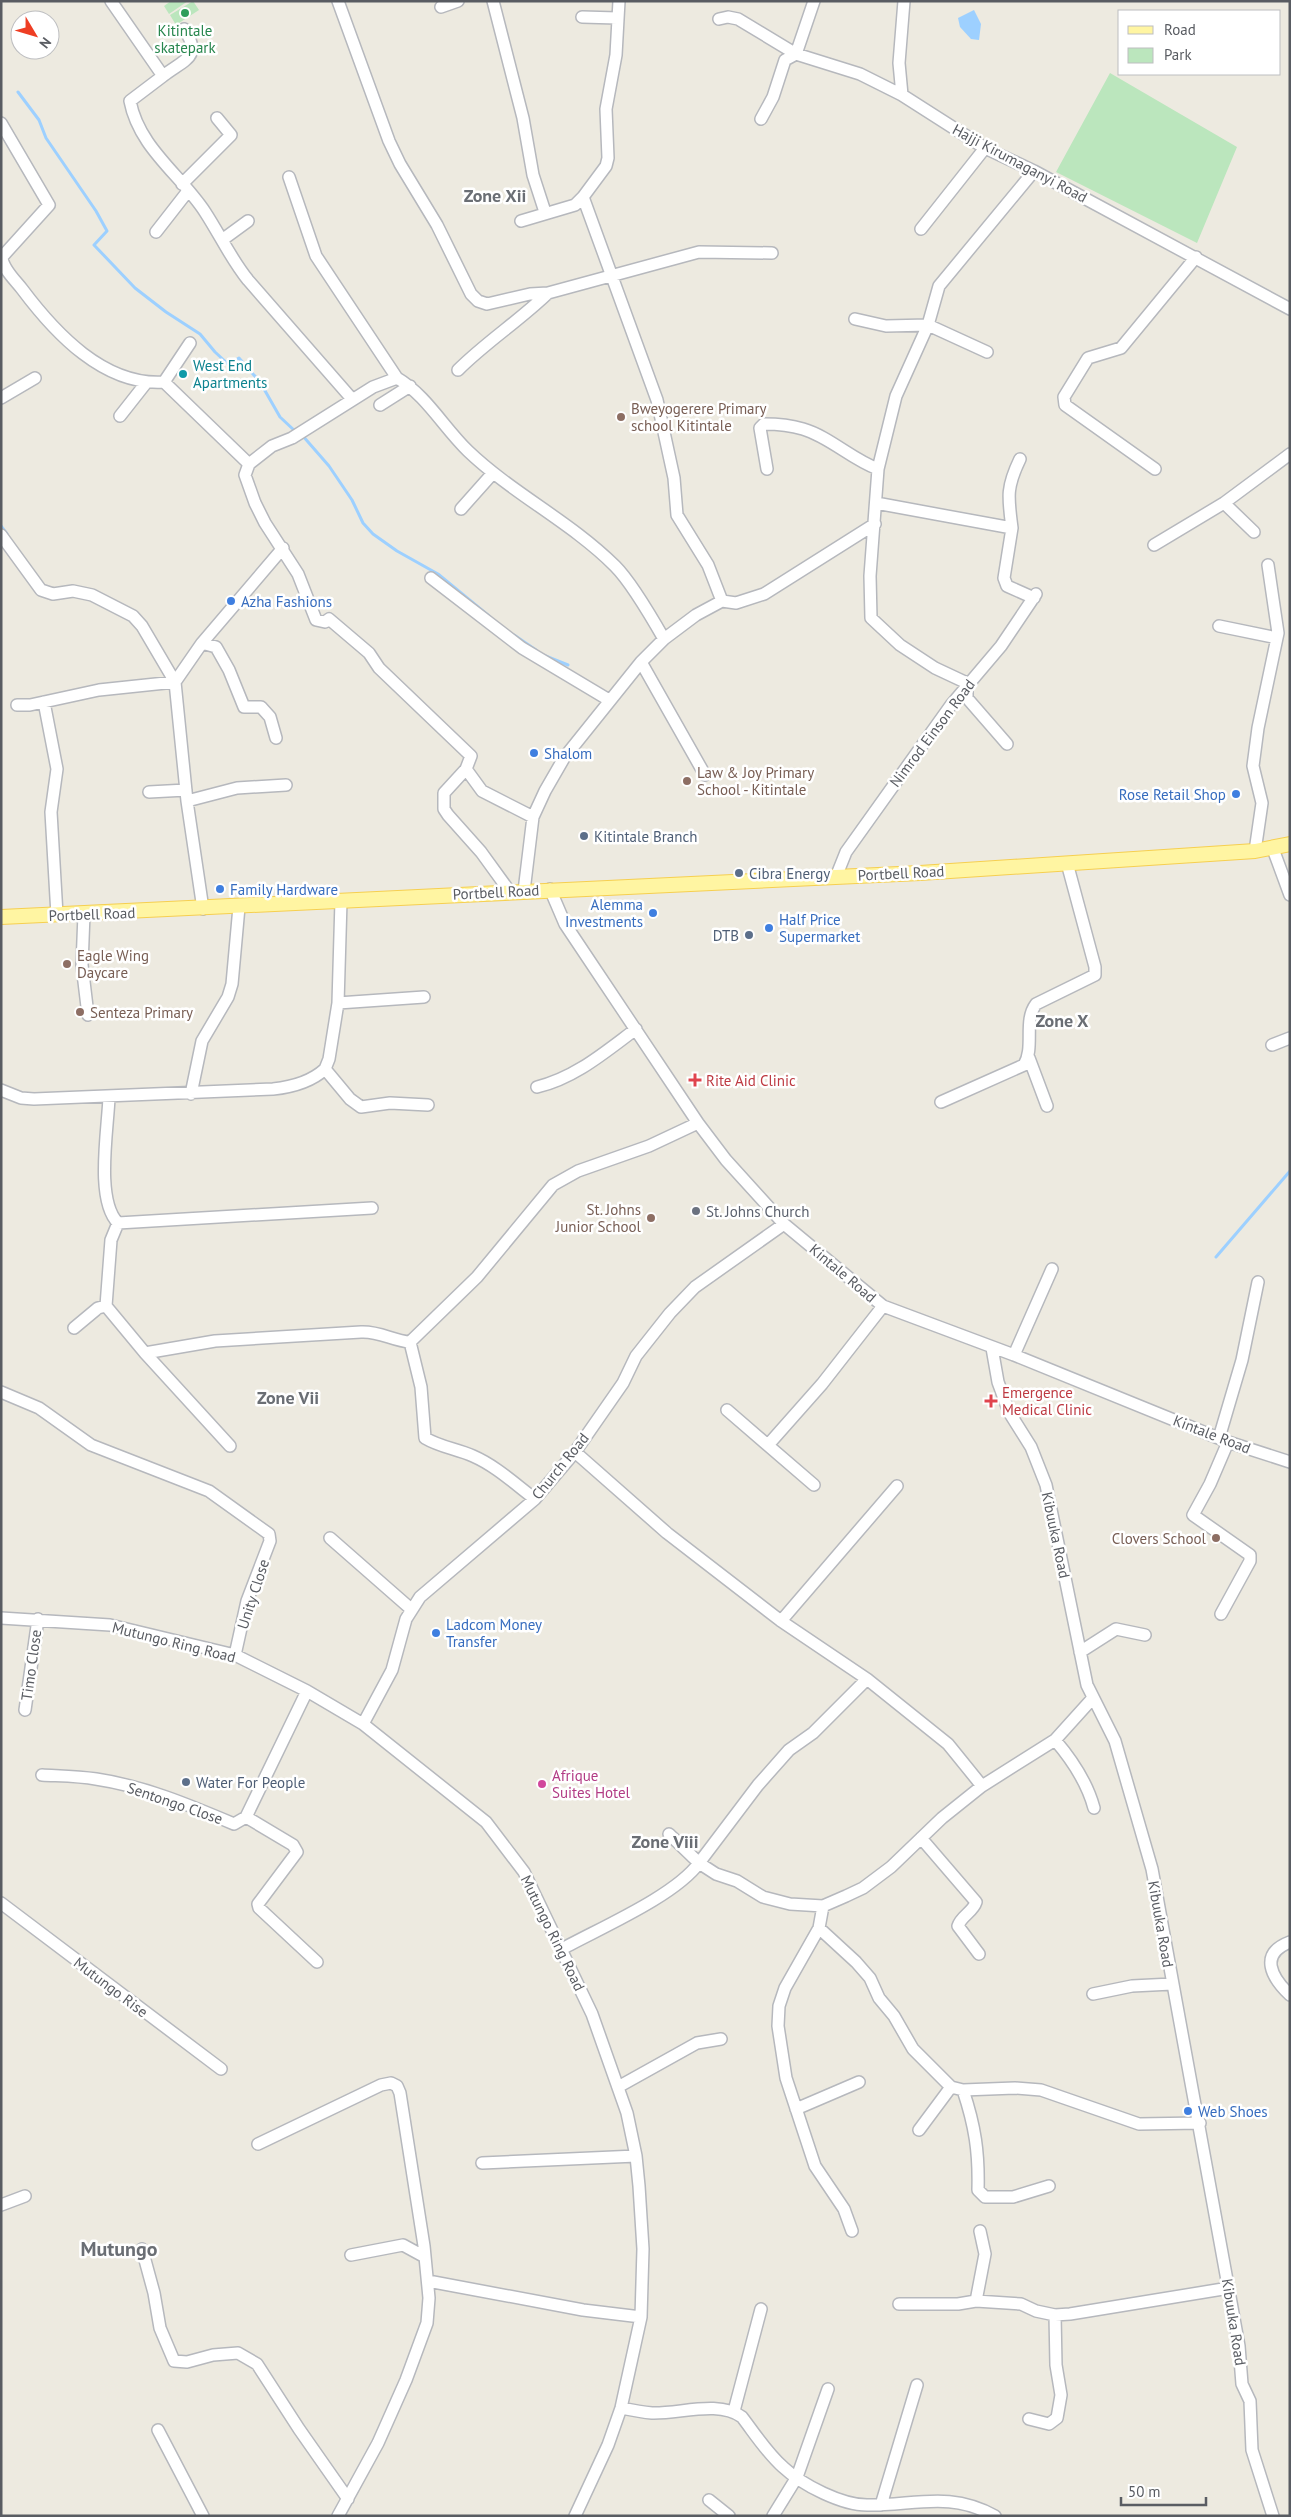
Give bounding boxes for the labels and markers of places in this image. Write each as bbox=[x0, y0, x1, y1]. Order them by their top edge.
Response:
marker: Kitintale skatepark bbox=[179, 7, 191, 19]
place label: Kitintale skatepark bbox=[154, 21, 216, 57]
place label: West End Apartments bbox=[193, 356, 267, 392]
marker: West End Apartments bbox=[177, 368, 189, 380]
place label: Bweyogerere Primary school Kitintale bbox=[631, 399, 767, 435]
marker: Bweyogerere Primary school Kitintale bbox=[615, 411, 627, 423]
place label: Azha Fashions bbox=[241, 592, 332, 611]
marker: Azha Fashions bbox=[225, 595, 237, 607]
place label: Shalom bbox=[544, 744, 592, 763]
marker: Shalom bbox=[528, 747, 540, 759]
place label: Law & Joy Primary School - Kitintale bbox=[697, 763, 814, 799]
marker: Law & Joy Primary School - Kitintale bbox=[681, 775, 693, 787]
place label: Rose Retail Shop bbox=[1119, 785, 1226, 804]
marker: Rose Retail Shop bbox=[1230, 788, 1242, 800]
place label: Kitintale Branch bbox=[594, 827, 698, 846]
marker: Kitintale Branch bbox=[578, 830, 590, 842]
place label: Cibra Energy bbox=[749, 864, 830, 883]
marker: Cibra Energy bbox=[733, 867, 745, 879]
place label: Family Hardware bbox=[230, 880, 338, 899]
marker: Family Hardware bbox=[214, 883, 226, 895]
place label: Alemma Investments bbox=[565, 895, 643, 931]
marker: Alemma Investments bbox=[647, 907, 659, 919]
place label: Half Price Supermarket bbox=[779, 910, 860, 946]
marker: Half Price Supermarket bbox=[763, 922, 775, 934]
place label: DTB bbox=[713, 926, 739, 945]
marker: DTB bbox=[743, 929, 755, 941]
place label: Eagle Wing Daycare bbox=[77, 946, 149, 982]
marker: Eagle Wing Daycare bbox=[61, 958, 73, 970]
place label: Senteza Primary bbox=[90, 1003, 193, 1022]
marker: Senteza Primary bbox=[74, 1006, 86, 1018]
place label: Rite Aid Clinic bbox=[706, 1071, 796, 1090]
marker: Rite Aid Clinic bbox=[688, 1073, 702, 1087]
place label: St. Johns Junior School bbox=[555, 1200, 642, 1236]
place label: St. Johns Church bbox=[706, 1202, 809, 1221]
marker: St. Johns Church bbox=[690, 1205, 702, 1217]
marker: St. Johns Junior School bbox=[645, 1212, 657, 1224]
place label: Emergence Medical Clinic bbox=[1002, 1383, 1092, 1419]
marker: Emergence Medical Clinic bbox=[984, 1394, 998, 1408]
place label: Clovers School bbox=[1112, 1529, 1207, 1548]
marker: Clovers School bbox=[1210, 1532, 1222, 1544]
place label: Ladcom Money Transfer bbox=[446, 1615, 542, 1651]
marker: Ladcom Money Transfer bbox=[430, 1627, 442, 1639]
place label: Afrique Suites Hotel bbox=[552, 1766, 631, 1802]
place label: Water For People bbox=[196, 1773, 305, 1792]
marker: Water For People bbox=[180, 1776, 192, 1788]
marker: Afrique Suites Hotel bbox=[536, 1778, 548, 1790]
place label: Web Shoes bbox=[1198, 2102, 1268, 2121]
marker: Web Shoes bbox=[1182, 2105, 1194, 2117]

